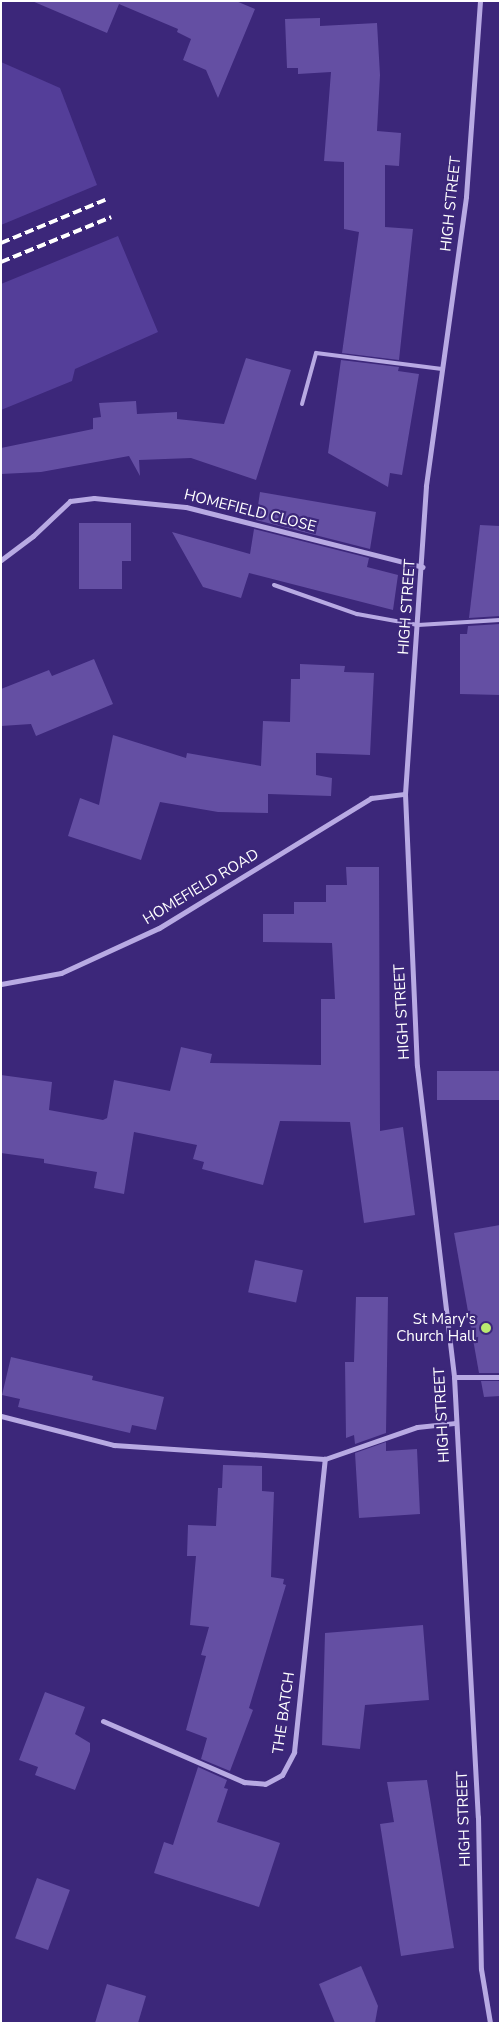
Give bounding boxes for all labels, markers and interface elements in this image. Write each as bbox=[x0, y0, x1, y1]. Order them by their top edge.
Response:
street label: HIGH STREET bbox=[437, 155, 465, 253]
street label: HOMEFIELD CLOSE bbox=[182, 486, 318, 536]
street label: HIGH STREET bbox=[395, 559, 419, 655]
street label: HOMEFIELD ROAD bbox=[140, 845, 262, 929]
street label: HIGH STREET bbox=[391, 964, 413, 1060]
place label: St Mary's Church Hall bbox=[396, 1310, 476, 1345]
marker: St Mary's Church Hall bbox=[480, 1322, 492, 1334]
street label: HIGH STREET bbox=[431, 1367, 453, 1463]
street label: THE BATCH bbox=[269, 1671, 299, 1755]
street label: HIGH STREET bbox=[453, 1771, 475, 1867]

